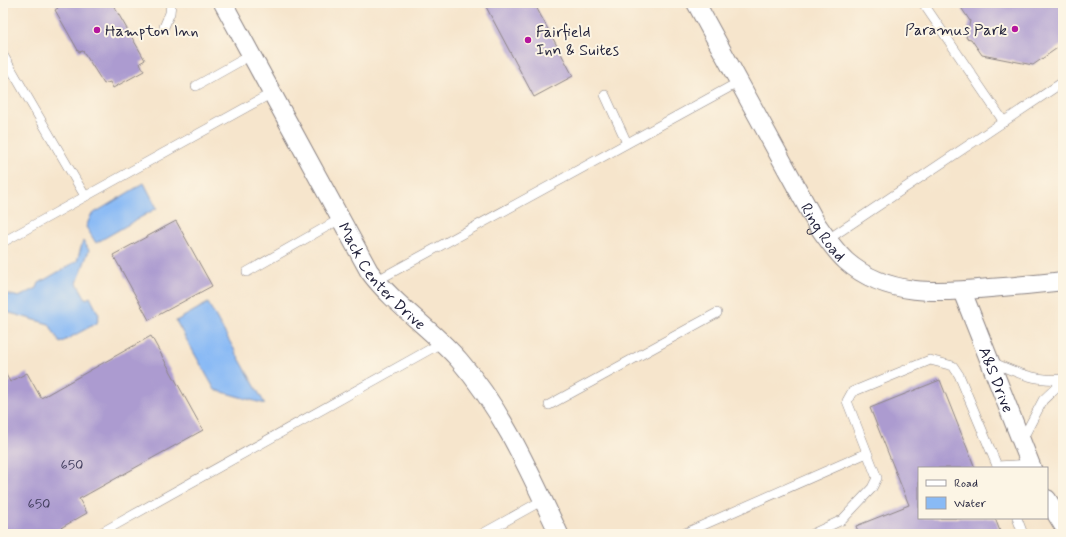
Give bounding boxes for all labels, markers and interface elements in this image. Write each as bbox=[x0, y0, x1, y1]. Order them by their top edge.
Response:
place label: Paramus Park bbox=[905, 20, 1007, 41]
place label: Hampton Inn bbox=[105, 21, 199, 42]
place label: Fairfield Inn & Suites bbox=[536, 22, 619, 61]
marker: Paramus Park bbox=[1010, 24, 1020, 34]
marker: Hampton Inn bbox=[92, 25, 102, 35]
marker: Fairfield Inn & Suites bbox=[523, 35, 533, 45]
street label: Ring Road bbox=[795, 200, 850, 266]
street label: Mack Center Drive bbox=[333, 219, 430, 335]
street label: A&S Drive bbox=[973, 344, 1018, 416]
house number: 650 bbox=[60, 456, 84, 474]
legend bbox=[918, 467, 1048, 519]
text: Road bbox=[954, 476, 978, 492]
house number: 650 bbox=[27, 495, 51, 513]
text: Water bbox=[954, 496, 986, 512]

